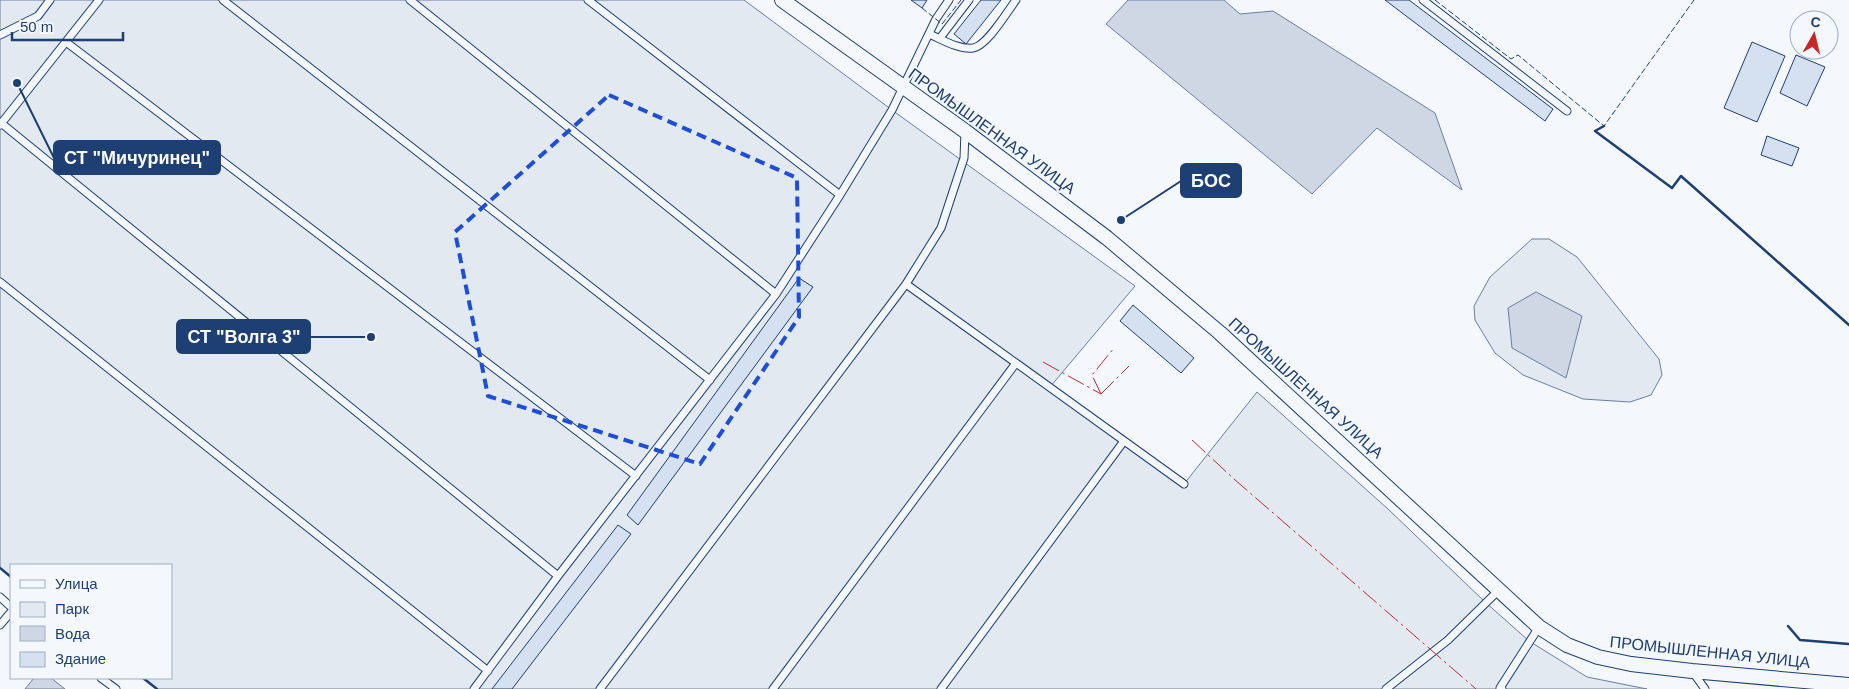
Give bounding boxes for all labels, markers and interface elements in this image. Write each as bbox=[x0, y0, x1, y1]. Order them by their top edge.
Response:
scale bar bbox=[12, 10, 124, 42]
north arrow bbox=[1789, 10, 1839, 60]
text: С bbox=[1810, 13, 1822, 31]
text: 50 m bbox=[20, 18, 53, 35]
street label: ПРОМЫШЛЕННАЯ УЛИЦА bbox=[905, 65, 1079, 197]
callout: СТ "Мичуринец" bbox=[54, 141, 220, 174]
text: СТ "Мичуринец" bbox=[64, 148, 210, 168]
callout: БОС bbox=[1181, 164, 1241, 197]
text: БОС bbox=[1191, 171, 1231, 191]
street label: ПРОМЫШЛЕННАЯ УЛИЦА bbox=[1225, 314, 1387, 462]
callout: СТ "Волга 3" bbox=[177, 320, 310, 353]
text: СТ "Волга 3" bbox=[187, 327, 301, 347]
legend bbox=[10, 564, 172, 679]
text: Улица bbox=[55, 575, 98, 592]
text: Парк bbox=[55, 600, 89, 617]
text: Вода bbox=[55, 625, 91, 642]
street label: ПРОМЫШЛЕННАЯ УЛИЦА bbox=[1609, 633, 1811, 671]
text: Здание bbox=[55, 650, 106, 667]

